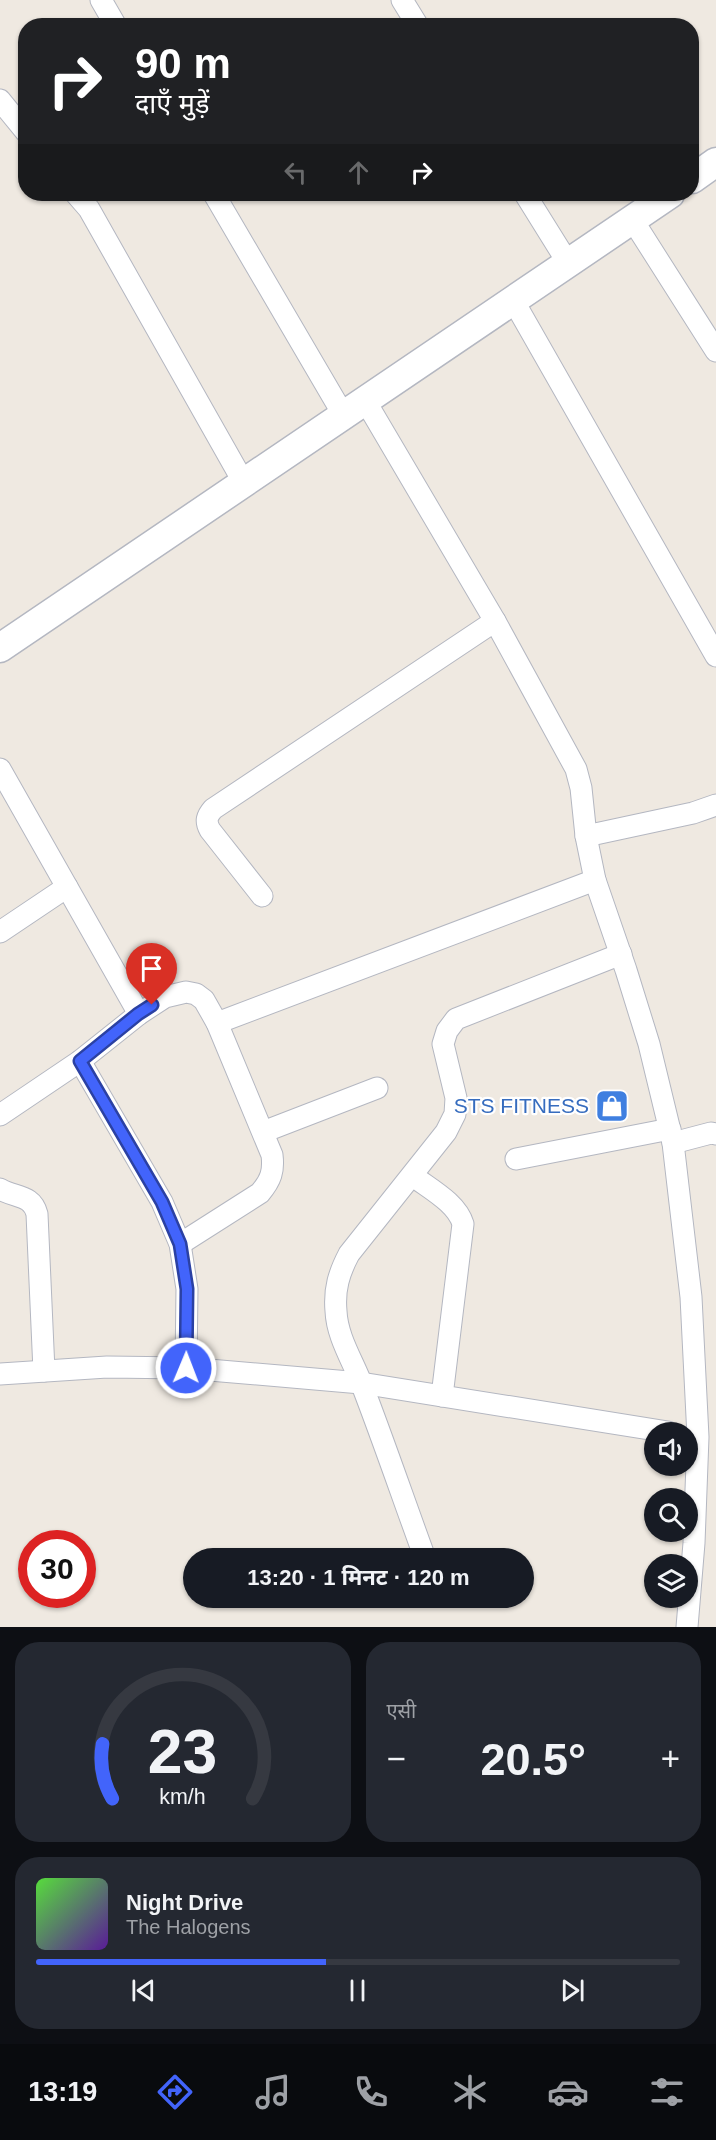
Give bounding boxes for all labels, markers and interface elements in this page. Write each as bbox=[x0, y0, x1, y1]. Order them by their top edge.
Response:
text: 90 m bbox=[135, 40, 231, 87]
icon: right bbox=[36, 42, 114, 120]
text: दाएँ मुड़ें bbox=[135, 89, 209, 119]
icon: left bbox=[279, 156, 312, 189]
icon: ahead bbox=[342, 156, 375, 189]
icon: right bbox=[405, 156, 438, 189]
pin bbox=[126, 943, 177, 1005]
icon: arrive bbox=[135, 952, 168, 985]
shop icon: STS FITNESS bbox=[594, 1088, 630, 1124]
place label: STS FITNESS bbox=[454, 1094, 589, 1117]
position arrow bbox=[154, 1336, 218, 1400]
map controls bbox=[644, 1422, 698, 1608]
button: sound bbox=[644, 1422, 698, 1476]
button: search bbox=[644, 1488, 698, 1542]
speed limit sign: 30 bbox=[18, 1530, 96, 1608]
button: layers bbox=[644, 1554, 698, 1608]
text: 13:20 · 1 मिनट · 120 m bbox=[247, 1565, 470, 1590]
text: एसी bbox=[387, 1700, 416, 1722]
text: 23 bbox=[148, 1717, 217, 1786]
text: 20.5° bbox=[480, 1734, 586, 1785]
text: − bbox=[387, 1740, 406, 1777]
text: + bbox=[661, 1740, 680, 1777]
text: km/h bbox=[160, 1785, 206, 1809]
text: Night Drive bbox=[126, 1890, 243, 1915]
text: The Halogens bbox=[126, 1916, 251, 1938]
icon: previous bbox=[127, 1974, 160, 2007]
icon: pause bbox=[341, 1974, 374, 2007]
icon: next bbox=[556, 1974, 589, 2007]
icon: directions bbox=[154, 2071, 196, 2113]
icon: music bbox=[252, 2071, 294, 2113]
icon: phone bbox=[350, 2071, 392, 2113]
icon: climate bbox=[449, 2071, 491, 2113]
icon: car bbox=[547, 2071, 589, 2113]
icon: filters bbox=[646, 2071, 688, 2113]
text: 13:19 bbox=[28, 2077, 97, 2107]

